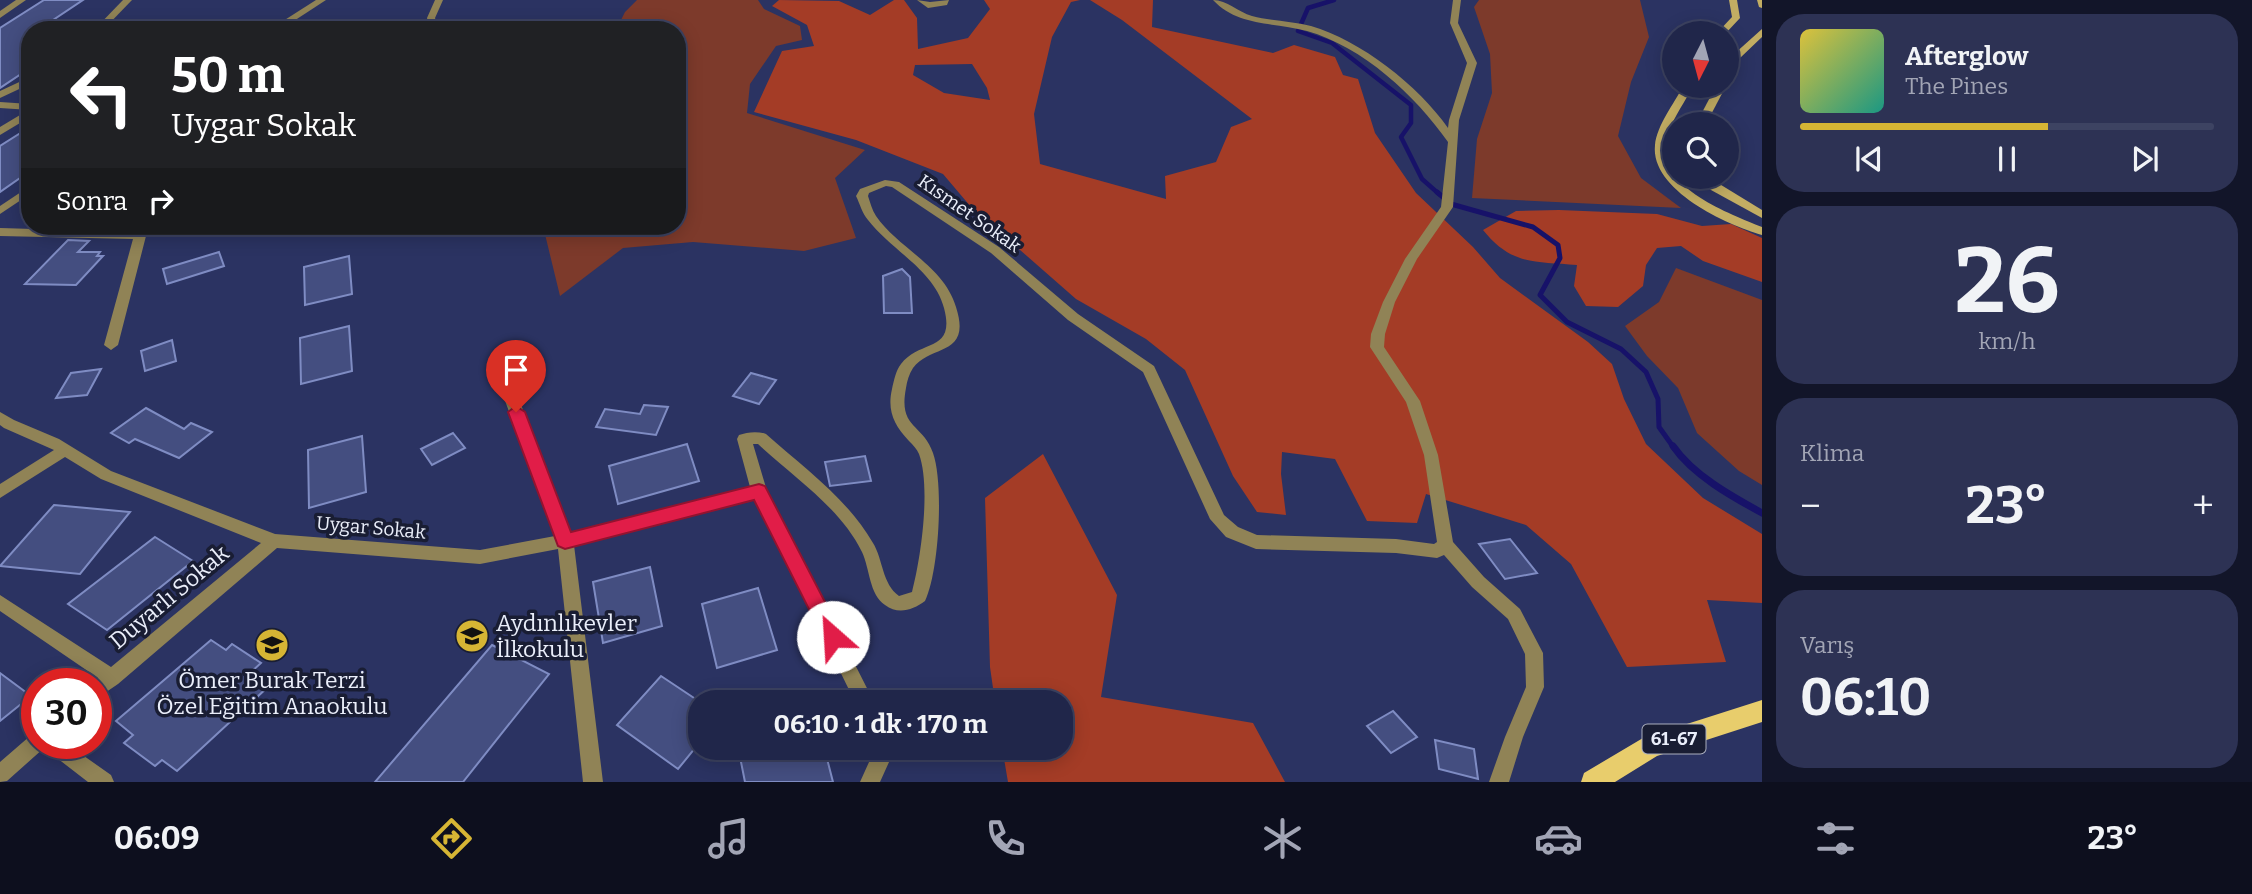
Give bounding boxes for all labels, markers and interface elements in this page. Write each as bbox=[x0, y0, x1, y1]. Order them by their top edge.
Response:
north arrow bbox=[1662, 21, 1740, 98]
map controls bbox=[1662, 21, 1739, 189]
text: Afterglow bbox=[1905, 41, 2028, 72]
text: 50 m bbox=[171, 46, 284, 105]
icon: left bbox=[56, 49, 147, 140]
text: The Pines bbox=[1905, 72, 2008, 100]
text: Uygar Sokak bbox=[171, 106, 356, 144]
button: search bbox=[1662, 112, 1739, 189]
icon: previous bbox=[1850, 140, 1888, 178]
icon: pause bbox=[1988, 140, 2026, 178]
icon: next bbox=[2126, 140, 2164, 178]
street label: Kısmet Sokak bbox=[914, 169, 1026, 258]
icon: right bbox=[142, 182, 180, 220]
text: Sonra bbox=[56, 186, 128, 217]
text: 26 bbox=[1954, 227, 2060, 336]
text: km/h bbox=[1979, 327, 2035, 355]
pin bbox=[486, 340, 546, 412]
icon: arrive bbox=[497, 351, 535, 389]
text: Klima bbox=[1800, 439, 1864, 467]
text: 23° bbox=[1966, 474, 2048, 537]
text: − bbox=[1800, 483, 1821, 529]
text: + bbox=[2192, 483, 2214, 529]
street label: Uygar Sokak bbox=[315, 511, 427, 544]
street label: Duyarlı Sokak bbox=[104, 539, 234, 655]
position arrow bbox=[796, 600, 870, 674]
place label: Aydınlıkevler İlkokulu bbox=[496, 609, 637, 663]
school or university icon: Aydınlıkevler İlkokulu bbox=[453, 617, 491, 655]
school or university icon: Ömer Burak Terzi Özel Eğitim Anaokulu bbox=[253, 626, 291, 664]
text: Varış bbox=[1800, 631, 1855, 659]
place label: Ömer Burak Terzi Özel Eğitim Anaokulu bbox=[156, 666, 388, 720]
text: 06:10 bbox=[1800, 666, 1931, 729]
speed limit sign: 30 bbox=[21, 668, 112, 759]
text: 06:10 · 1 dk · 170 m bbox=[773, 709, 988, 740]
road number: 61-67 bbox=[1642, 724, 1706, 754]
icon: directions bbox=[427, 814, 476, 863]
icon: music bbox=[704, 814, 753, 863]
icon: phone bbox=[981, 814, 1030, 863]
icon: climate bbox=[1258, 814, 1307, 863]
icon: car bbox=[1534, 814, 1583, 863]
icon: filters bbox=[1811, 814, 1860, 863]
text: 06:09 bbox=[114, 819, 200, 857]
text: 23° bbox=[2088, 819, 2138, 857]

